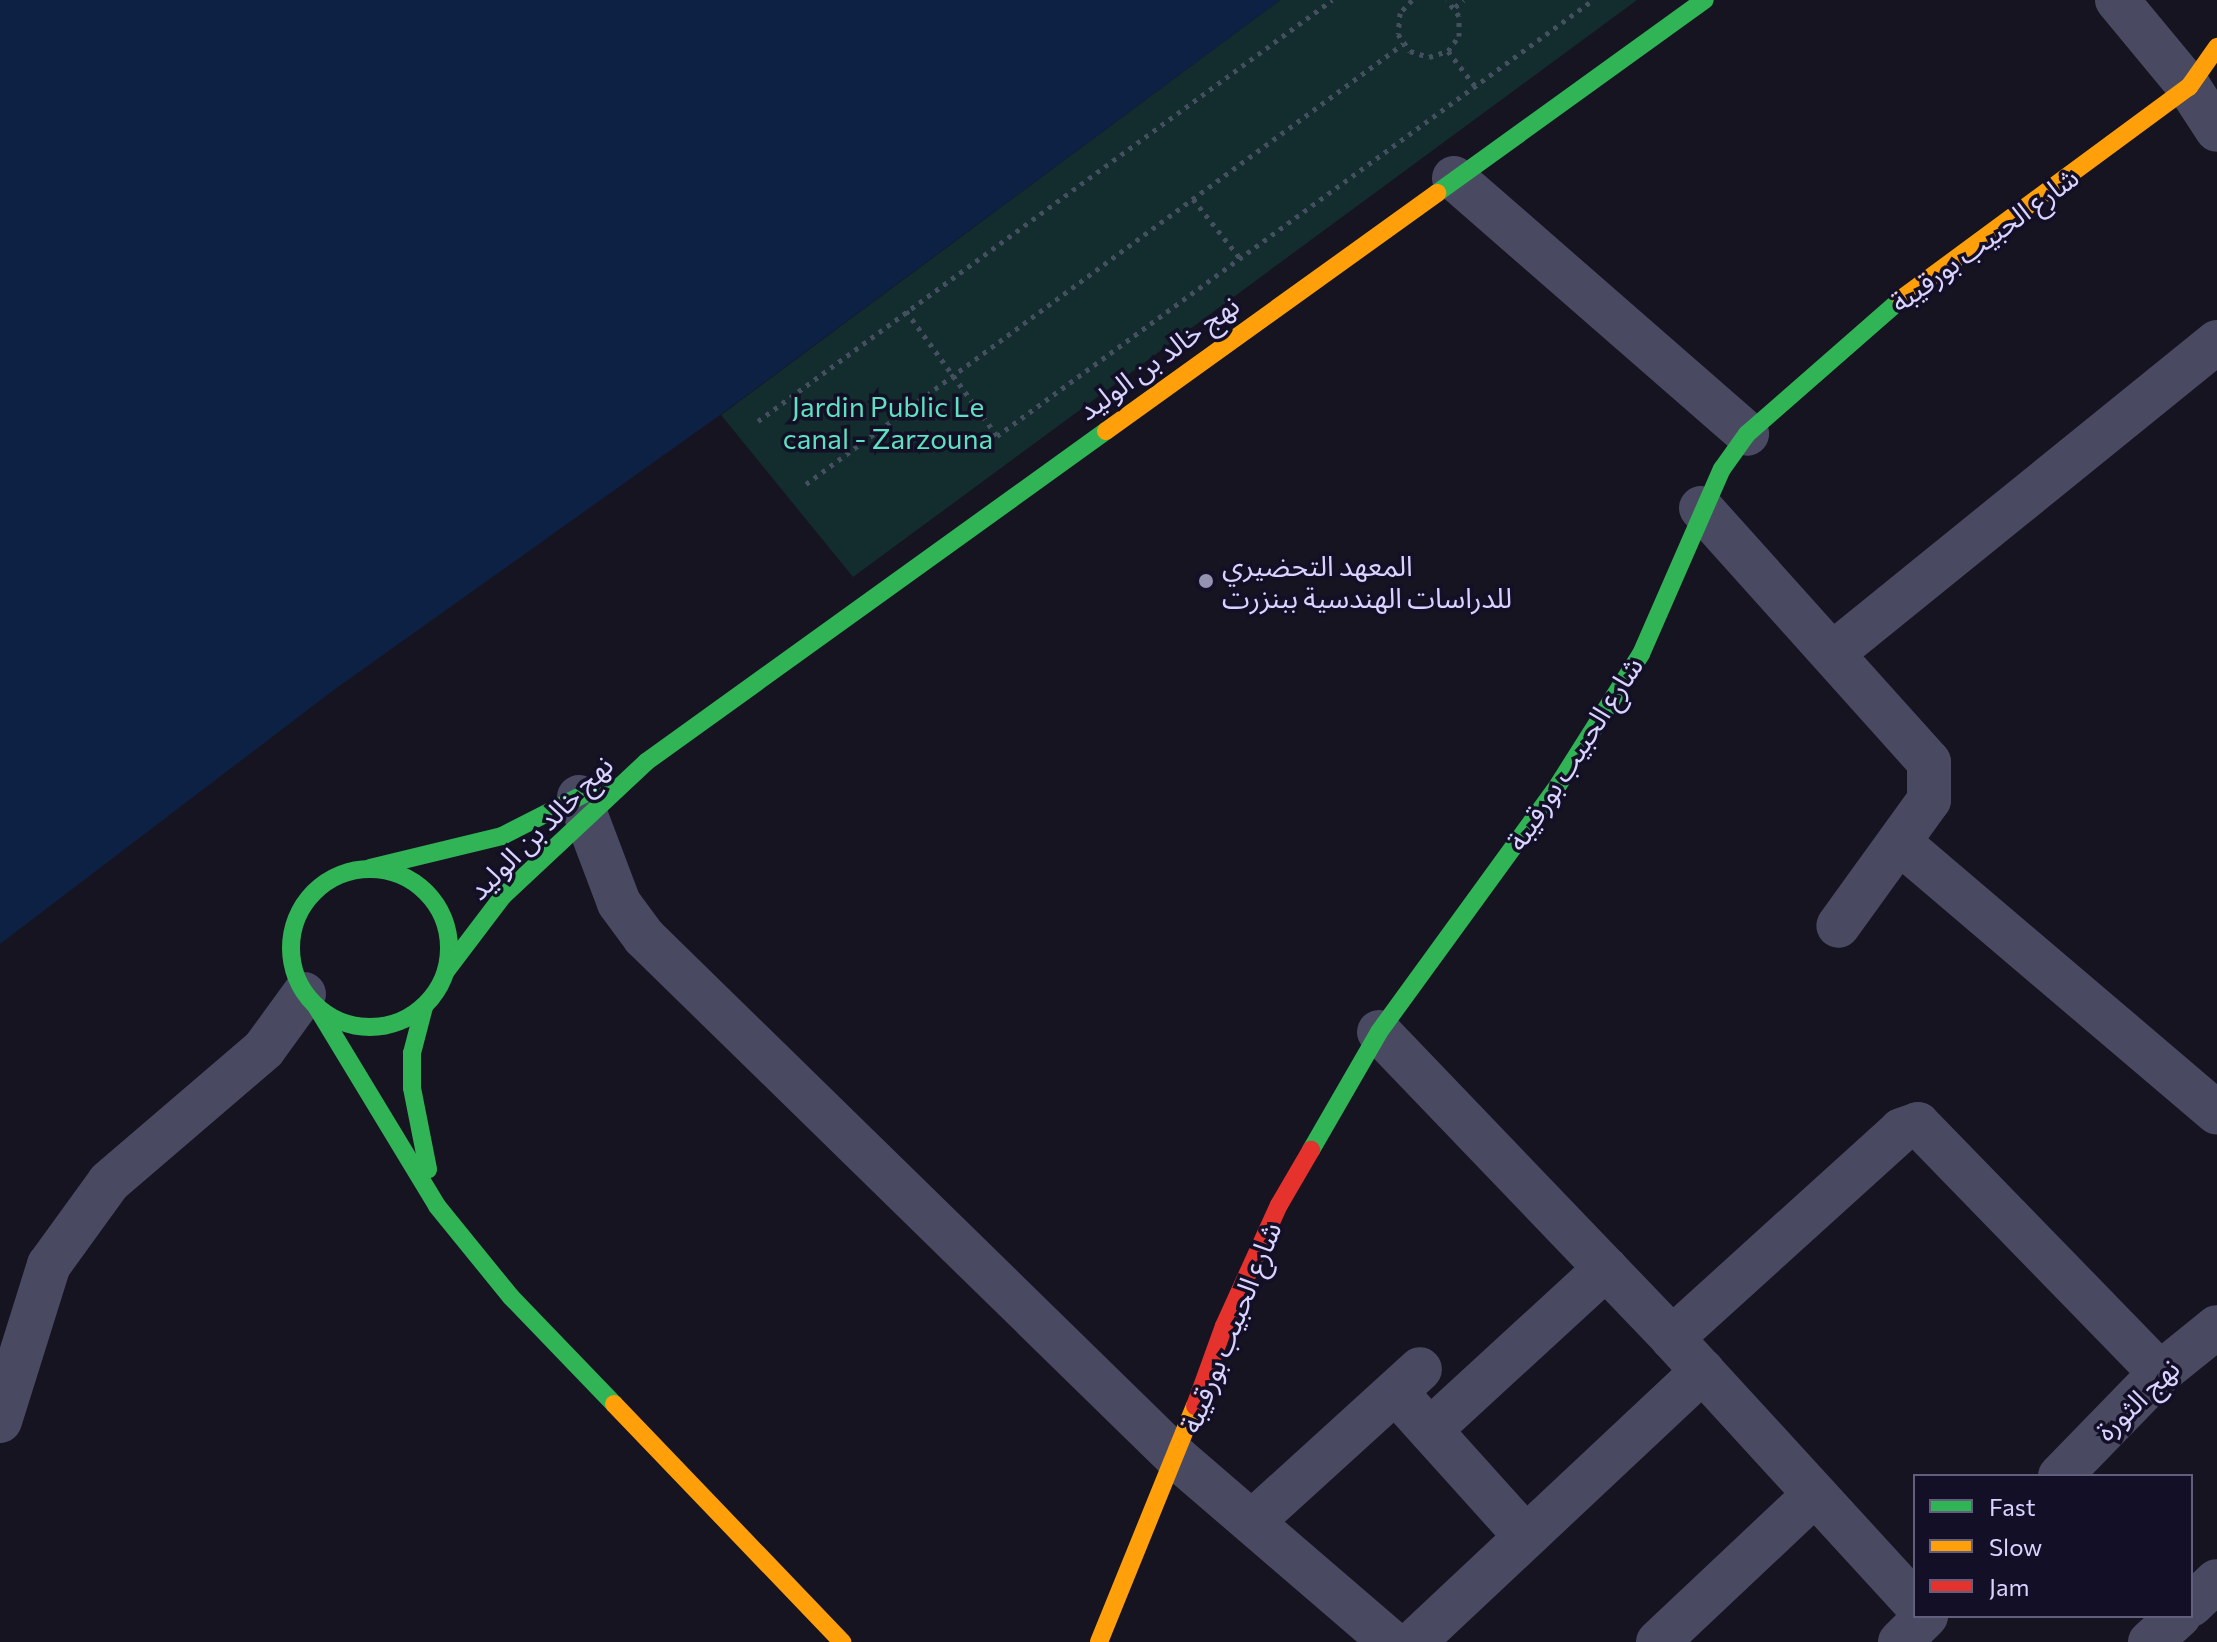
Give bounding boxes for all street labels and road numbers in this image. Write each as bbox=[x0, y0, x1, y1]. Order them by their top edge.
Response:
street label: شارع الحبيب بورقيبة bbox=[1883, 160, 2085, 318]
street label: نهج خالد بن الوليد bbox=[1071, 287, 1245, 427]
street label: شارع الحبيب بورقيبة bbox=[1499, 650, 1649, 856]
street label: نهج خالد بن الوليد bbox=[461, 748, 619, 906]
street label: شارع الحبيب بورقيبة bbox=[1172, 1217, 1288, 1437]
street label: نهج الثورة bbox=[2088, 1351, 2186, 1447]

